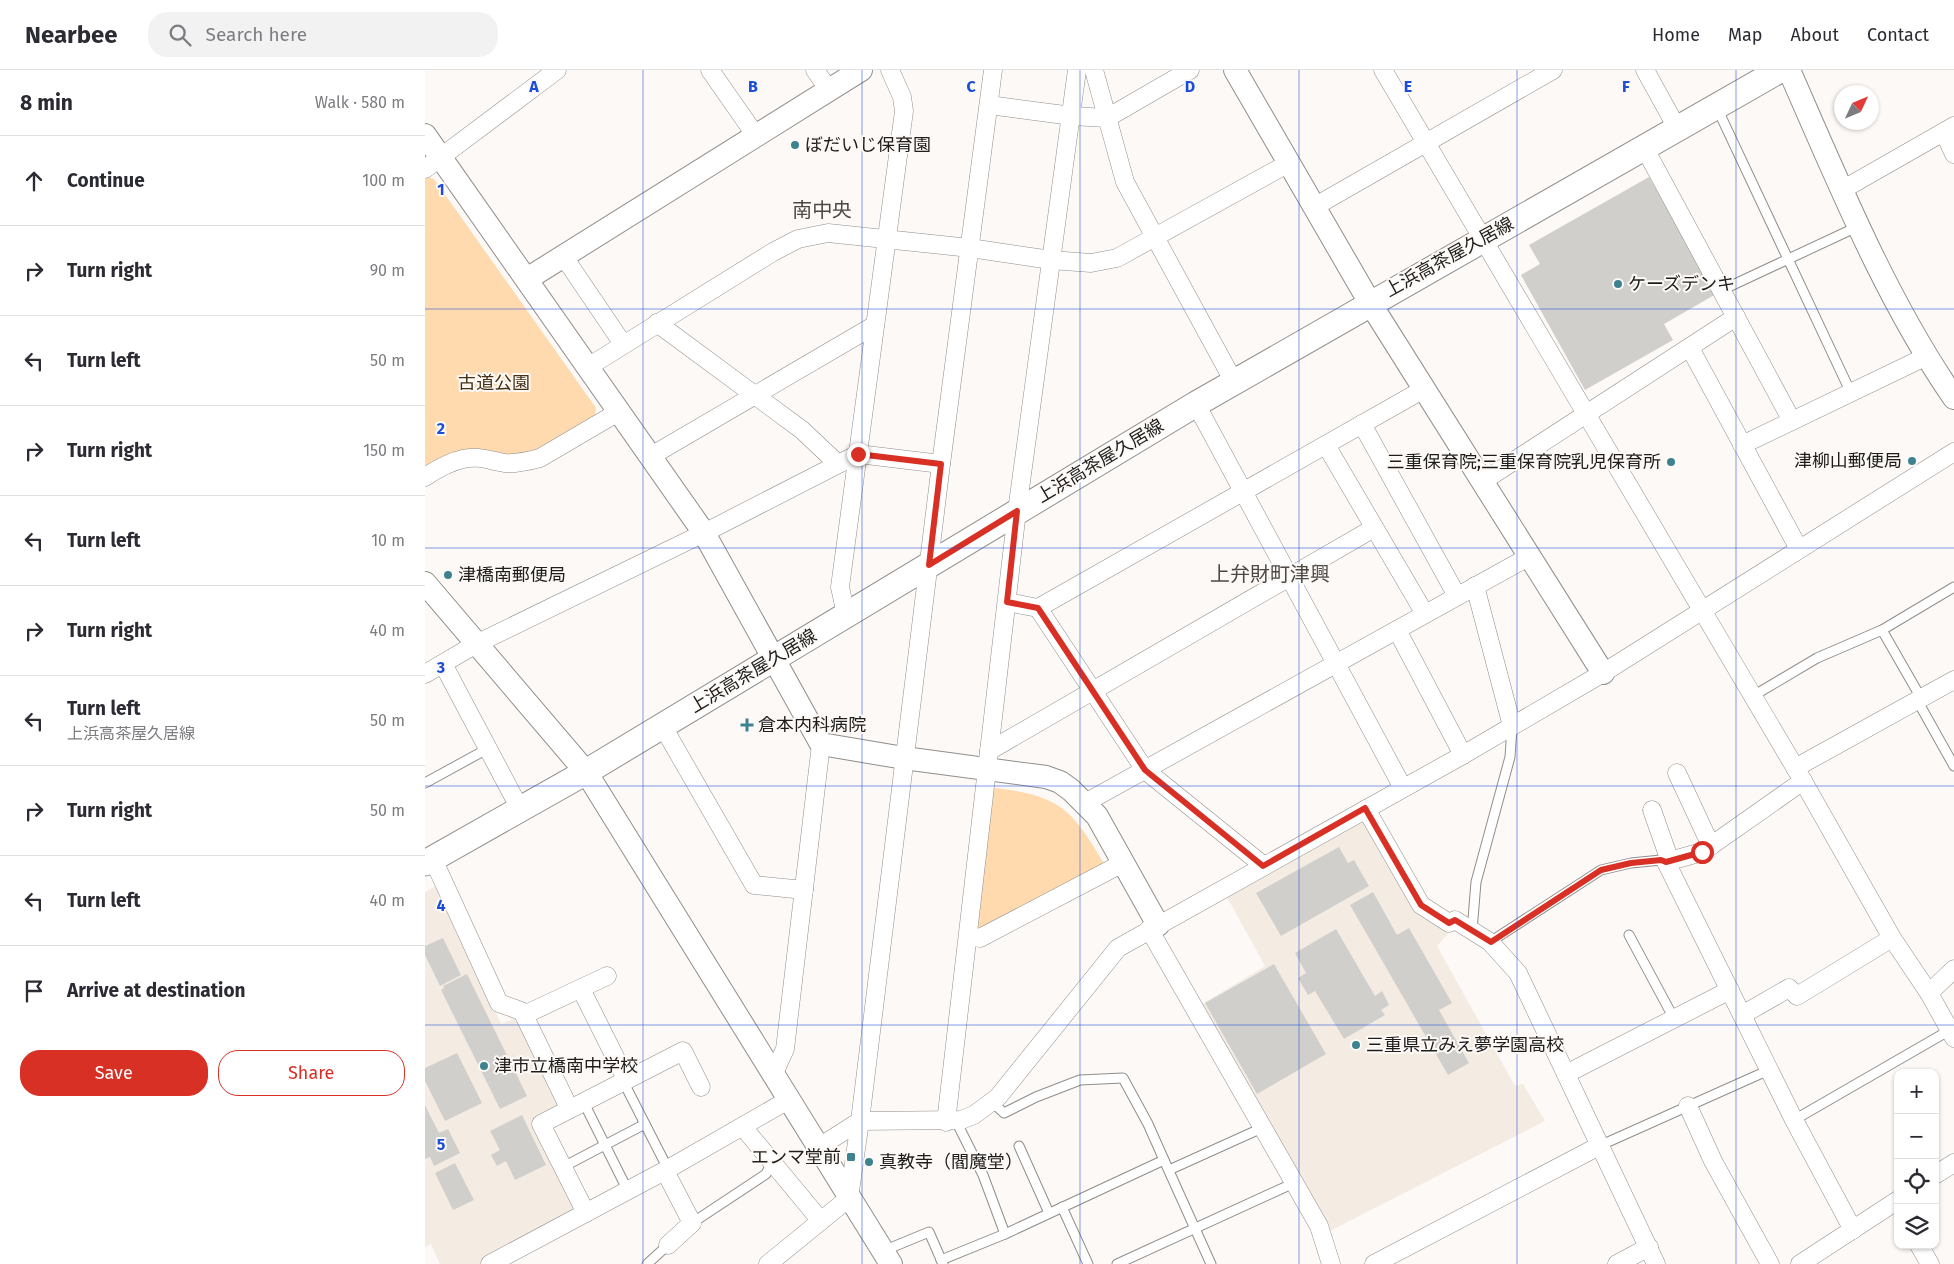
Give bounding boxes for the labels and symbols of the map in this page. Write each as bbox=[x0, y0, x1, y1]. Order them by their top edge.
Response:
text: A bbox=[528, 77, 539, 96]
text: B bbox=[748, 77, 758, 96]
text: C bbox=[966, 77, 976, 96]
text: D bbox=[1185, 77, 1195, 96]
text: E bbox=[1404, 77, 1412, 96]
text: F bbox=[1622, 77, 1630, 96]
north arrow bbox=[1834, 85, 1879, 130]
place label: ぼだいじ保育園 bbox=[805, 134, 931, 156]
marker: ぼだいじ保育園 bbox=[789, 139, 801, 151]
text: 1 bbox=[437, 180, 445, 199]
district label: 南中央 bbox=[792, 198, 852, 222]
street label: 上浜高茶屋久居線 bbox=[1381, 212, 1517, 302]
place label: ケーズデンキ bbox=[1628, 273, 1735, 295]
marker: ケーズデンキ bbox=[1612, 278, 1624, 290]
park label: 古道公園 bbox=[458, 372, 530, 394]
street label: 上浜高茶屋久居線 bbox=[1033, 414, 1167, 508]
text: 2 bbox=[437, 419, 445, 438]
route end bbox=[847, 443, 870, 466]
place label: 津柳山郵便局 bbox=[1794, 450, 1902, 472]
place label: 三重保育院;三重保育院乳児保育所 bbox=[1387, 451, 1661, 473]
marker: 津柳山郵便局 bbox=[1906, 455, 1918, 467]
marker: 三重保育院;三重保育院乳児保育所 bbox=[1665, 456, 1677, 468]
district label: 上弁財町津興 bbox=[1210, 562, 1330, 586]
place label: 津橋南郵便局 bbox=[458, 564, 566, 586]
marker: 津橋南郵便局 bbox=[442, 569, 454, 581]
street label: 上浜高茶屋久居線 bbox=[686, 624, 820, 718]
text: 3 bbox=[436, 658, 445, 677]
place label: 倉本内科病院 bbox=[758, 714, 866, 736]
marker: 倉本内科病院 bbox=[740, 718, 754, 732]
route start bbox=[1691, 841, 1714, 864]
text: 4 bbox=[436, 896, 446, 915]
place label: 三重県立みえ夢学園高校 bbox=[1366, 1034, 1564, 1056]
marker: 三重県立みえ夢学園高校 bbox=[1350, 1039, 1362, 1051]
place label: 津市立橋南中学校 bbox=[494, 1055, 638, 1077]
marker: 津市立橋南中学校 bbox=[478, 1060, 490, 1072]
text: 5 bbox=[437, 1135, 446, 1154]
place label: エンマ堂前 bbox=[751, 1146, 841, 1168]
marker: エンマ堂前 bbox=[845, 1151, 857, 1163]
place label: 真教寺（閻魔堂） bbox=[879, 1151, 1023, 1173]
marker: 真教寺（閻魔堂） bbox=[863, 1156, 875, 1168]

